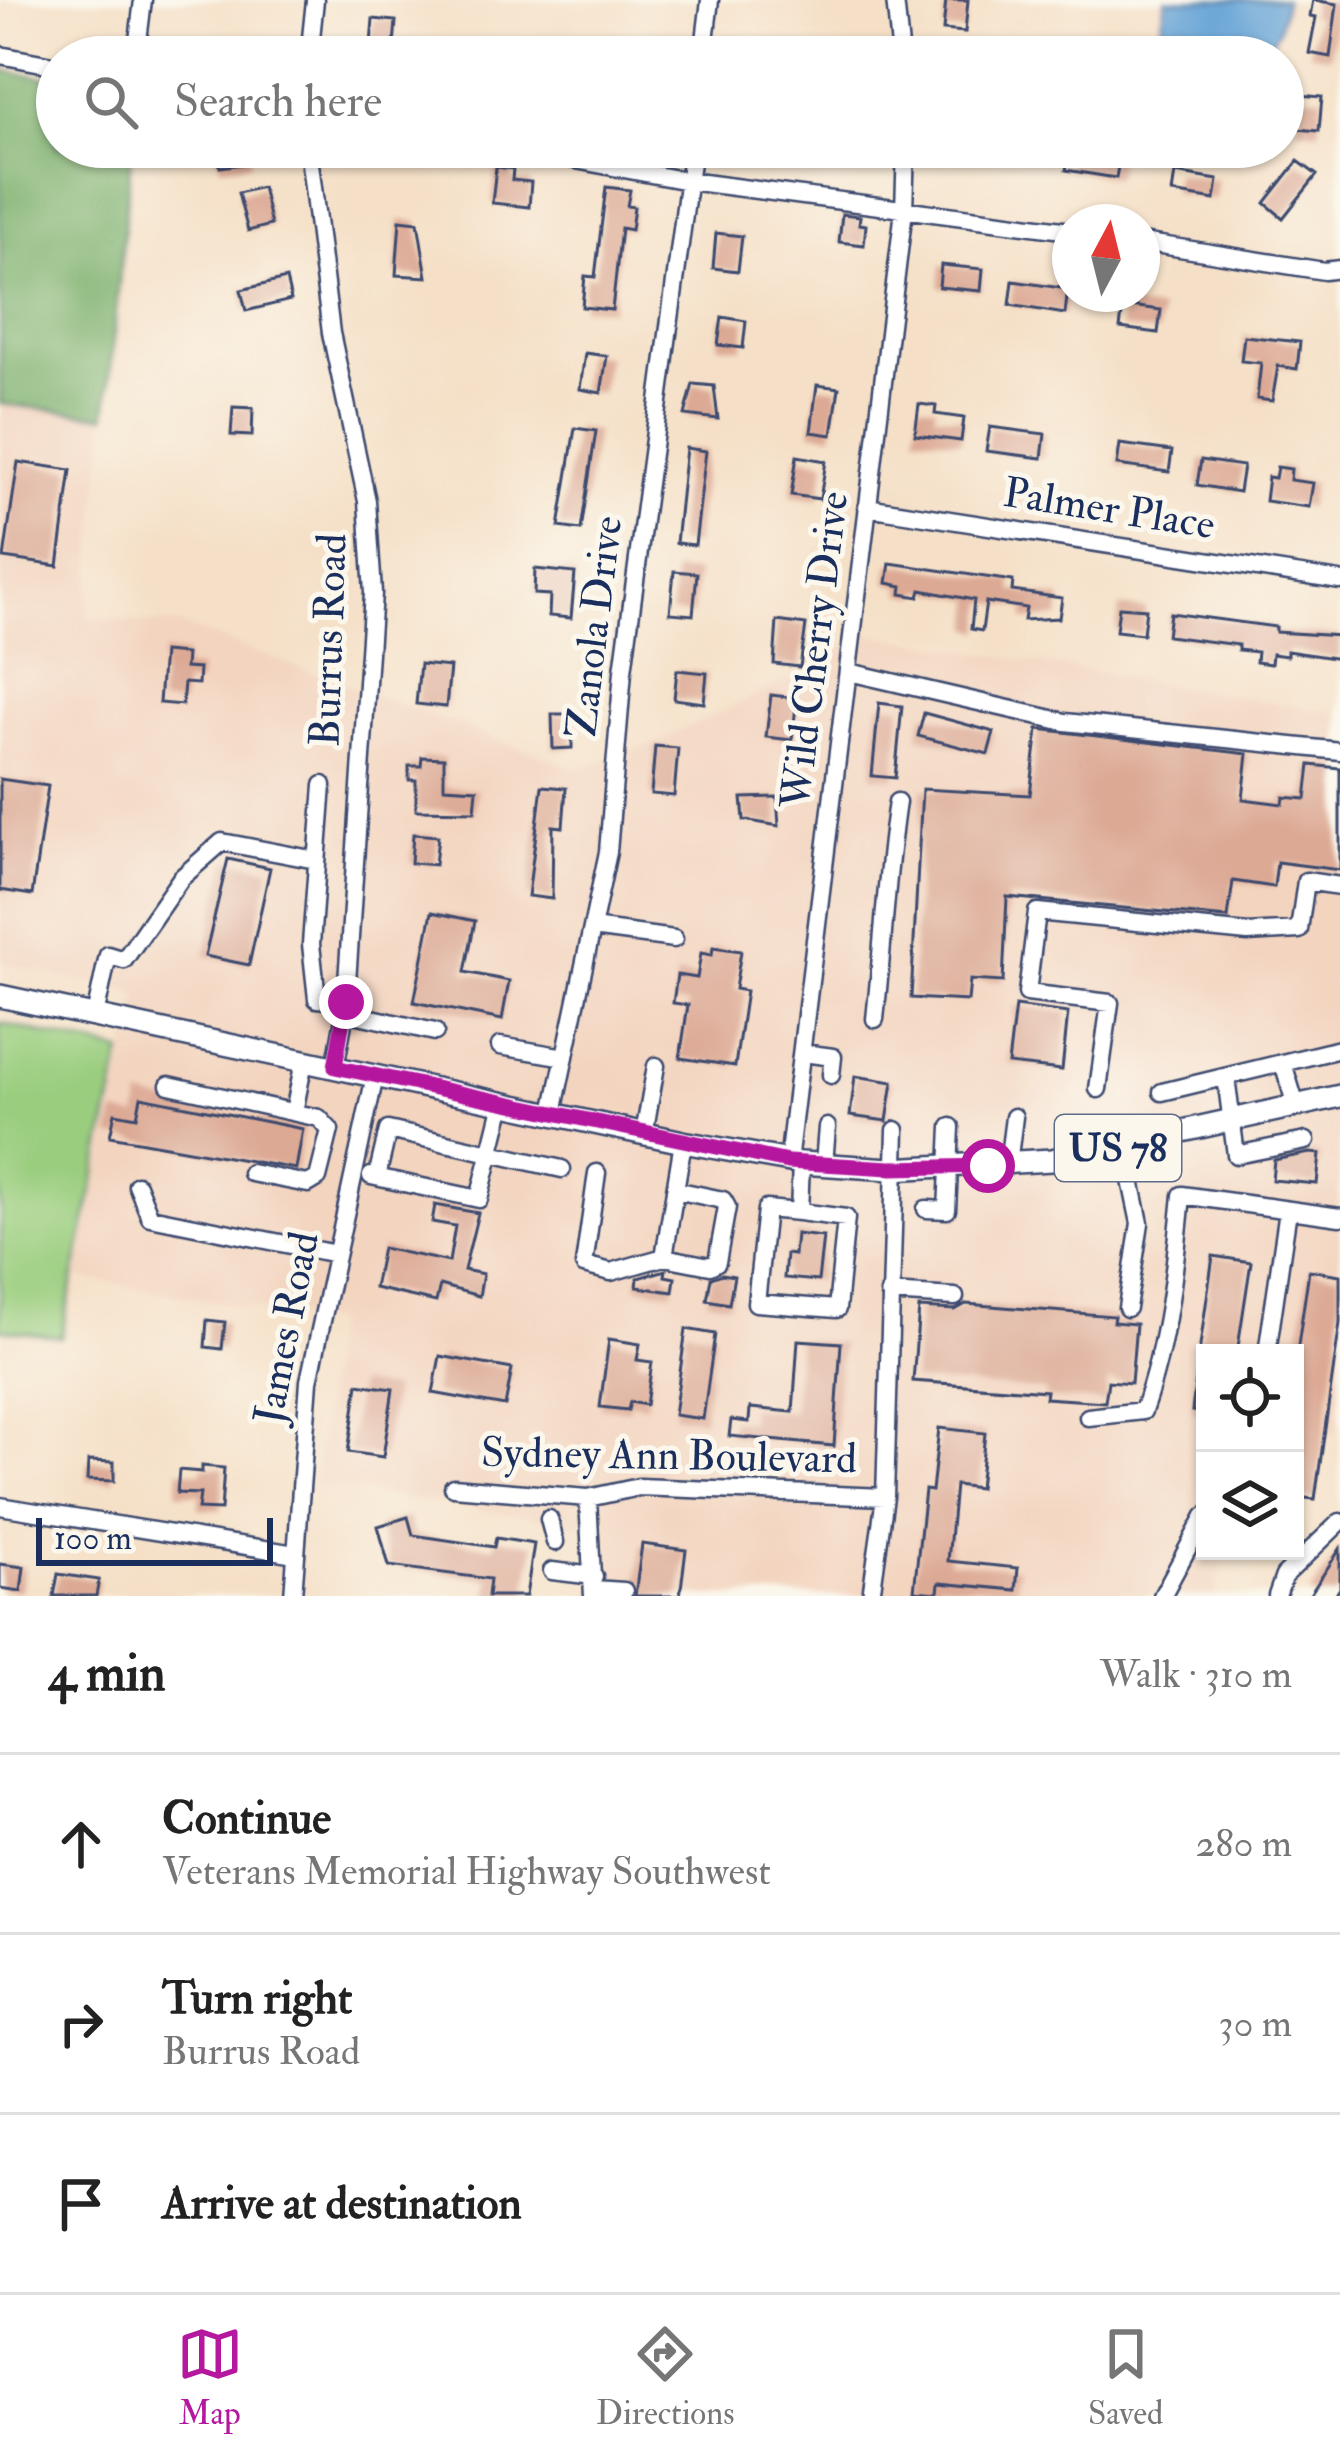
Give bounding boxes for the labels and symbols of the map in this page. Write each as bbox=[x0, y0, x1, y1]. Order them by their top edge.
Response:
north arrow bbox=[1052, 204, 1160, 312]
street label: Palmer Place bbox=[1000, 467, 1218, 551]
street label: Wild Cherry Drive bbox=[770, 488, 860, 813]
street label: Zanola Drive bbox=[556, 513, 634, 741]
street label: Burrus Road bbox=[299, 532, 359, 748]
route end bbox=[319, 975, 373, 1029]
road number: US 78 bbox=[1055, 1115, 1181, 1181]
route start bbox=[961, 1139, 1015, 1193]
street label: James Road bbox=[243, 1227, 331, 1429]
street label: Sydney Ann Boulevard bbox=[481, 1427, 858, 1485]
scale bar bbox=[36, 1512, 273, 1565]

